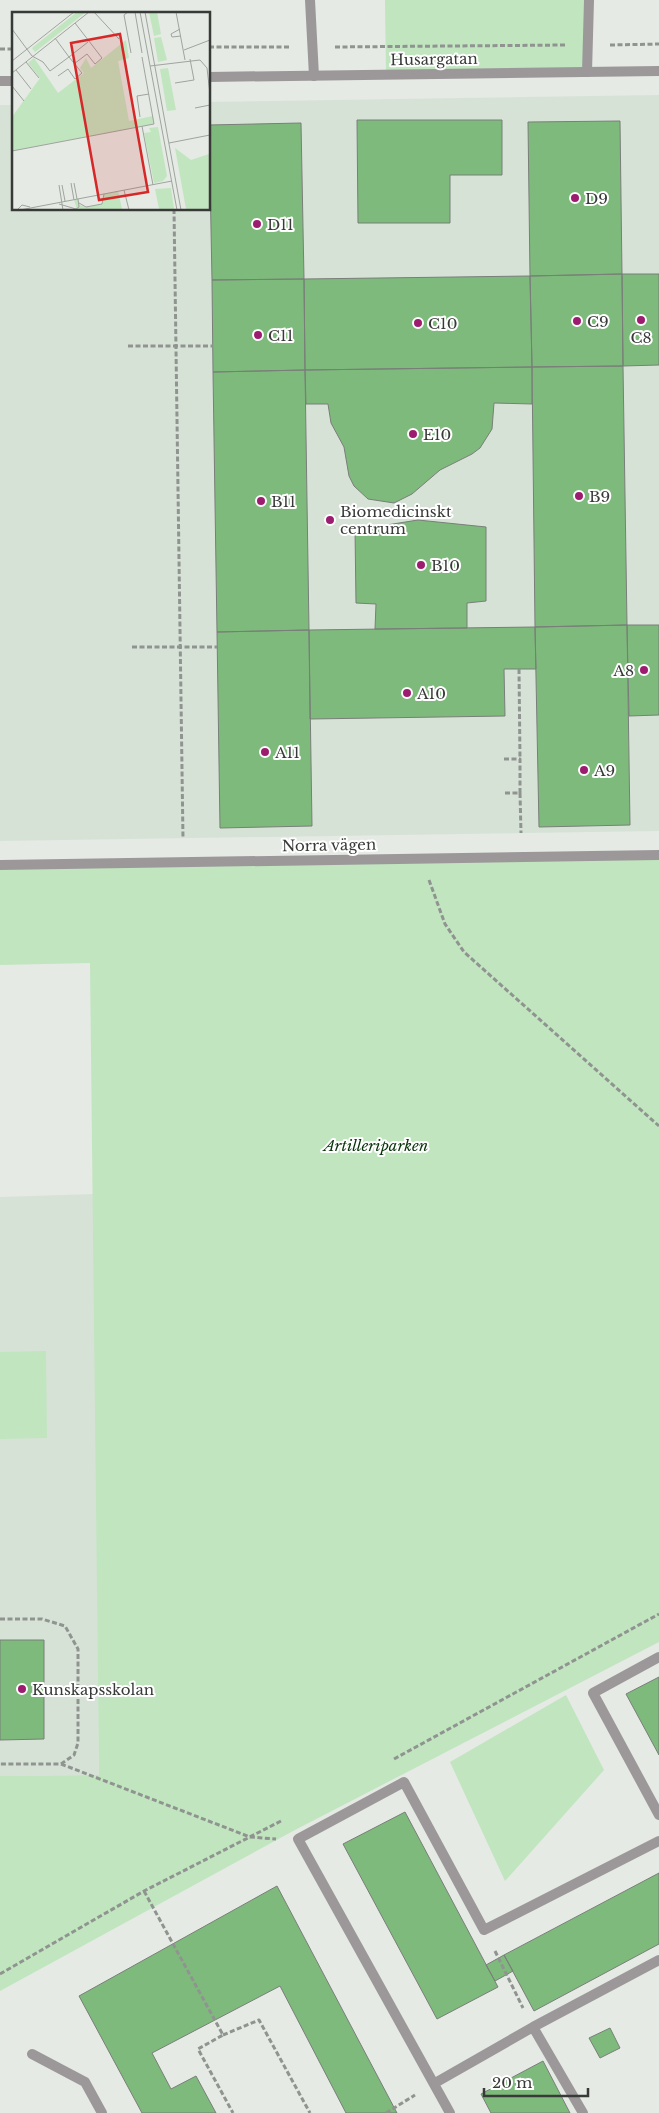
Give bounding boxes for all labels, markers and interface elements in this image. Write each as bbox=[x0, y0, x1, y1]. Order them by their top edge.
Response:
inset map bbox=[12, 12, 210, 210]
street label: Husargatan bbox=[390, 49, 478, 69]
place label: D9 bbox=[585, 189, 608, 208]
marker: D9 bbox=[569, 192, 581, 204]
place label: D11 bbox=[267, 215, 294, 234]
marker: D11 bbox=[251, 218, 263, 230]
place label: C9 bbox=[587, 312, 609, 331]
place label: C10 bbox=[428, 314, 457, 333]
marker: C8 bbox=[635, 314, 647, 326]
marker: C9 bbox=[571, 315, 583, 327]
marker: C10 bbox=[412, 317, 424, 329]
place label: C11 bbox=[268, 326, 293, 345]
place label: C8 bbox=[630, 328, 652, 347]
marker: C11 bbox=[252, 329, 264, 341]
place label: E10 bbox=[423, 425, 451, 444]
marker: E10 bbox=[407, 428, 419, 440]
place label: B9 bbox=[589, 487, 610, 506]
marker: B9 bbox=[573, 490, 585, 502]
place label: B11 bbox=[271, 492, 296, 511]
marker: B11 bbox=[255, 495, 267, 507]
place label: Biomedicinskt centrum bbox=[340, 502, 452, 538]
marker: Biomedicinskt centrum bbox=[324, 514, 336, 526]
place label: B10 bbox=[431, 556, 460, 575]
marker: B10 bbox=[415, 559, 427, 571]
place label: A8 bbox=[612, 661, 634, 680]
marker: A8 bbox=[638, 664, 650, 676]
place label: A10 bbox=[416, 684, 446, 703]
marker: A10 bbox=[401, 687, 413, 699]
place label: A11 bbox=[274, 743, 300, 762]
marker: A11 bbox=[259, 746, 271, 758]
place label: A9 bbox=[593, 761, 615, 780]
marker: A9 bbox=[578, 764, 590, 776]
street label: Norra vägen bbox=[282, 835, 376, 855]
park label: Artilleriparken bbox=[322, 1136, 428, 1155]
place label: Kunskapsskolan bbox=[32, 1680, 154, 1699]
marker: Kunskapsskolan bbox=[16, 1683, 28, 1695]
scale bar bbox=[484, 2066, 588, 2098]
text: 20 m bbox=[492, 2073, 532, 2092]

